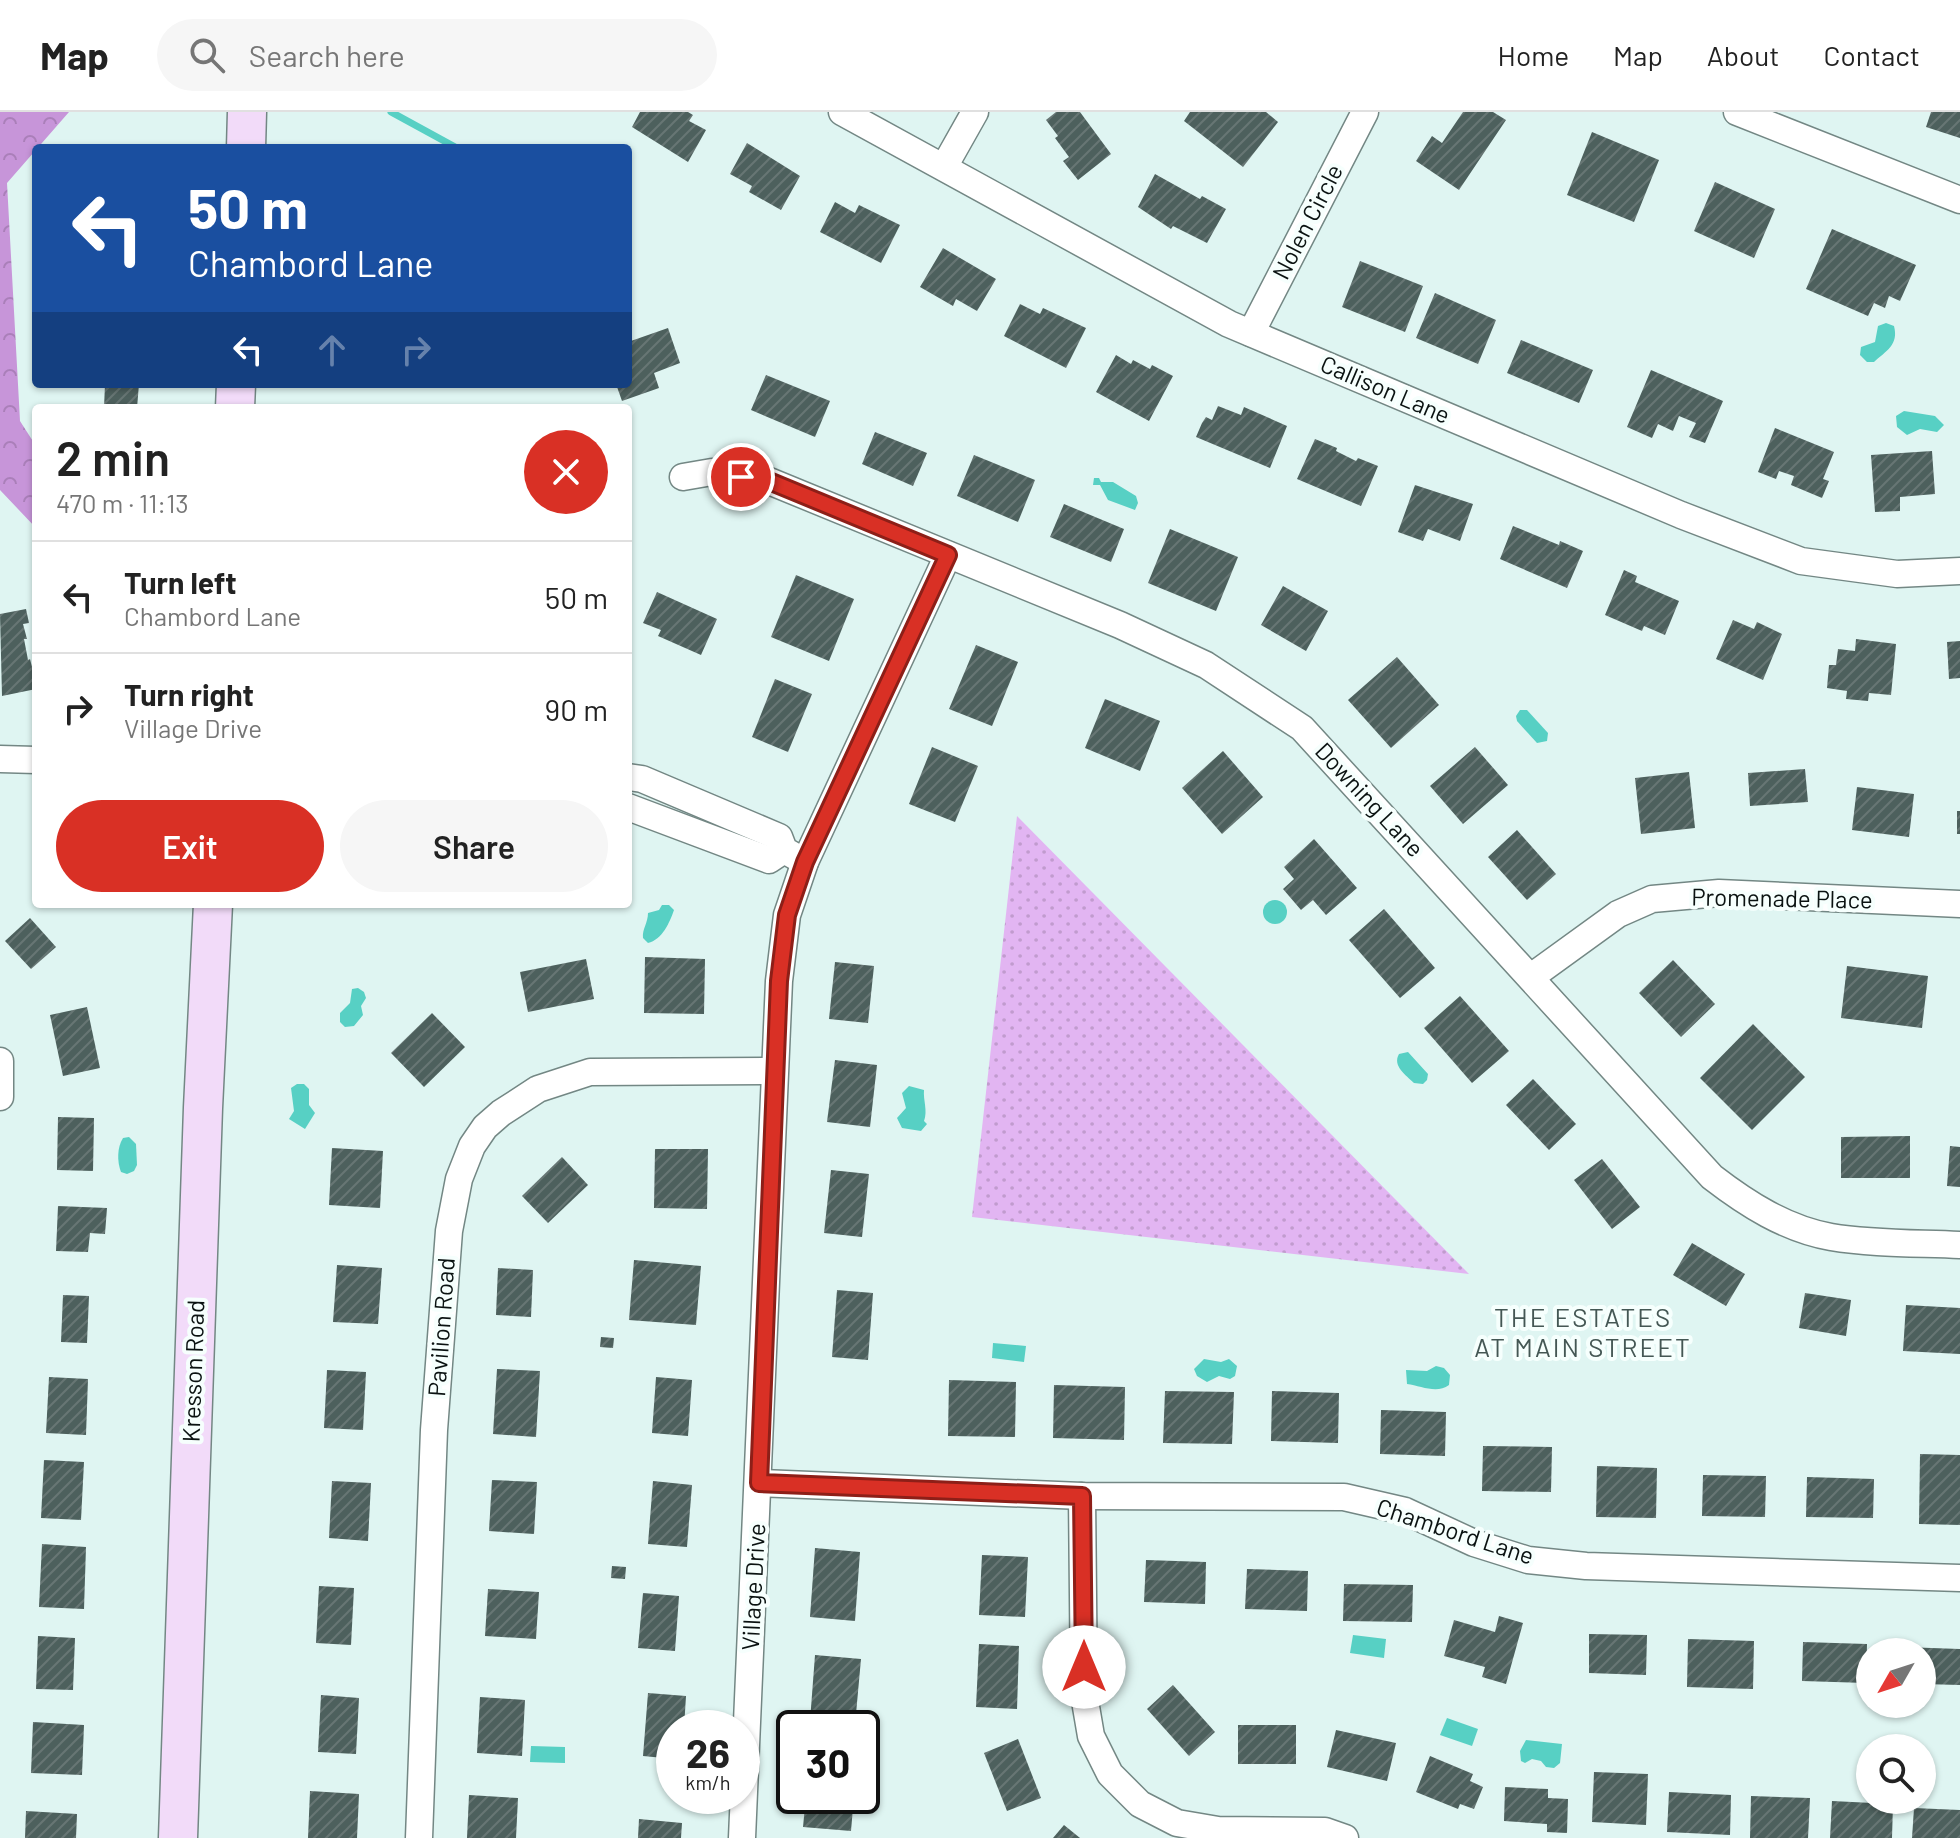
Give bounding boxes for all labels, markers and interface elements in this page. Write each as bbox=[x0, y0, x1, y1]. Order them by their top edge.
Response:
search box bbox=[157, 19, 717, 91]
text: Map bbox=[40, 32, 109, 78]
icon: search bbox=[185, 33, 229, 77]
text: Search here bbox=[249, 37, 405, 73]
text: Home bbox=[1498, 38, 1569, 72]
text: Map bbox=[1613, 38, 1663, 72]
text: About bbox=[1707, 38, 1779, 72]
text: Contact bbox=[1823, 38, 1920, 72]
street label: Nolen Circle bbox=[1265, 159, 1348, 284]
text: 50 m bbox=[188, 173, 308, 240]
icon: left bbox=[56, 176, 160, 280]
text: Chambord Lane bbox=[188, 241, 433, 284]
icon: left bbox=[226, 328, 270, 372]
icon: ahead bbox=[310, 328, 354, 372]
icon: right bbox=[394, 328, 438, 372]
street label: Callison Lane bbox=[1317, 348, 1455, 429]
text: 2 min bbox=[56, 428, 170, 486]
button: close bbox=[524, 430, 608, 514]
pin bbox=[707, 443, 775, 511]
icon: arrive bbox=[719, 455, 763, 499]
text: 470 m · 11:13 bbox=[56, 487, 189, 518]
text: Turn left bbox=[124, 564, 237, 600]
icon: left bbox=[56, 575, 100, 619]
text: 50 m bbox=[545, 579, 608, 615]
text: Chambord Lane bbox=[124, 600, 301, 631]
text: Turn right bbox=[124, 676, 254, 712]
icon: right bbox=[56, 687, 100, 731]
text: 90 m bbox=[545, 691, 608, 727]
text: Village Drive bbox=[124, 712, 262, 743]
street label: Downing Lane bbox=[1310, 736, 1430, 862]
button: Exit bbox=[56, 800, 324, 892]
button: Share bbox=[340, 800, 608, 892]
street label: Promenade Place bbox=[1691, 881, 1873, 914]
street label: Pavilion Road bbox=[421, 1256, 460, 1397]
street label: Kresson Road bbox=[176, 1299, 209, 1443]
district label: THE ESTATES AT MAIN STREET bbox=[1474, 1301, 1692, 1362]
street label: Chambord Lane bbox=[1373, 1492, 1538, 1570]
street label: Village Drive bbox=[735, 1523, 770, 1651]
position arrow bbox=[1042, 1625, 1126, 1709]
north arrow bbox=[1856, 1638, 1936, 1718]
map controls bbox=[1856, 1638, 1936, 1814]
speed limit sign: 30 bbox=[776, 1710, 880, 1814]
text: 26 bbox=[686, 1728, 730, 1776]
button: search bbox=[1856, 1734, 1936, 1814]
text: km/h bbox=[685, 1770, 731, 1794]

